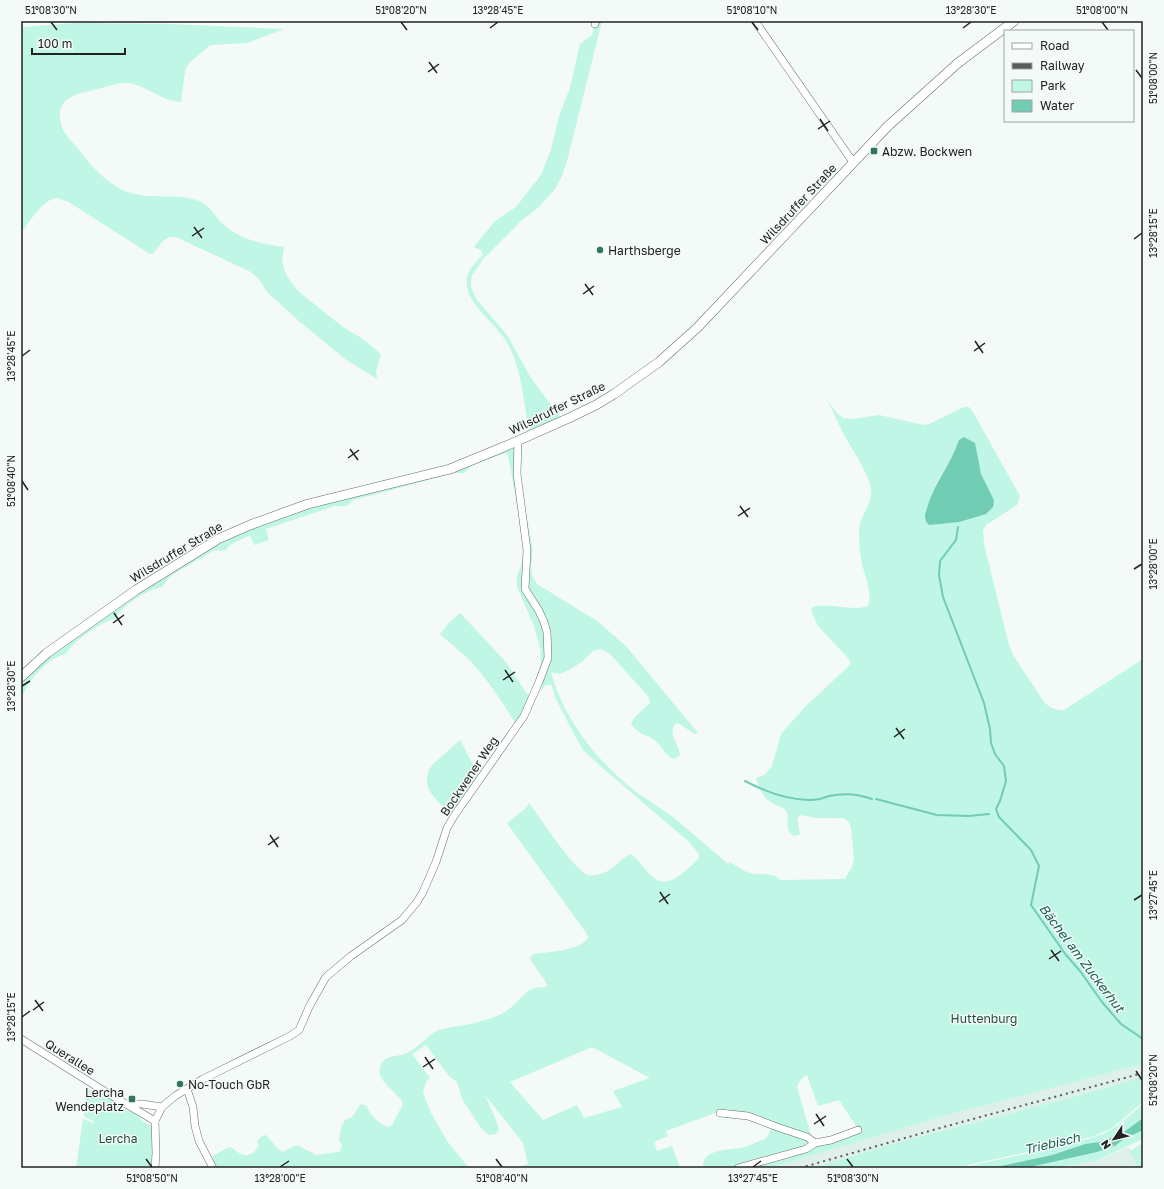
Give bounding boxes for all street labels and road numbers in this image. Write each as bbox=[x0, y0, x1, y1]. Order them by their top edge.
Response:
street label: Wilsdruffer Straße bbox=[757, 160, 839, 248]
street label: Wilsdruffer Straße bbox=[506, 378, 608, 438]
street label: Wilsdruffer Straße bbox=[127, 518, 225, 586]
street label: Bockwener Weg bbox=[437, 733, 501, 819]
street label: Querallee bbox=[42, 1036, 98, 1078]

